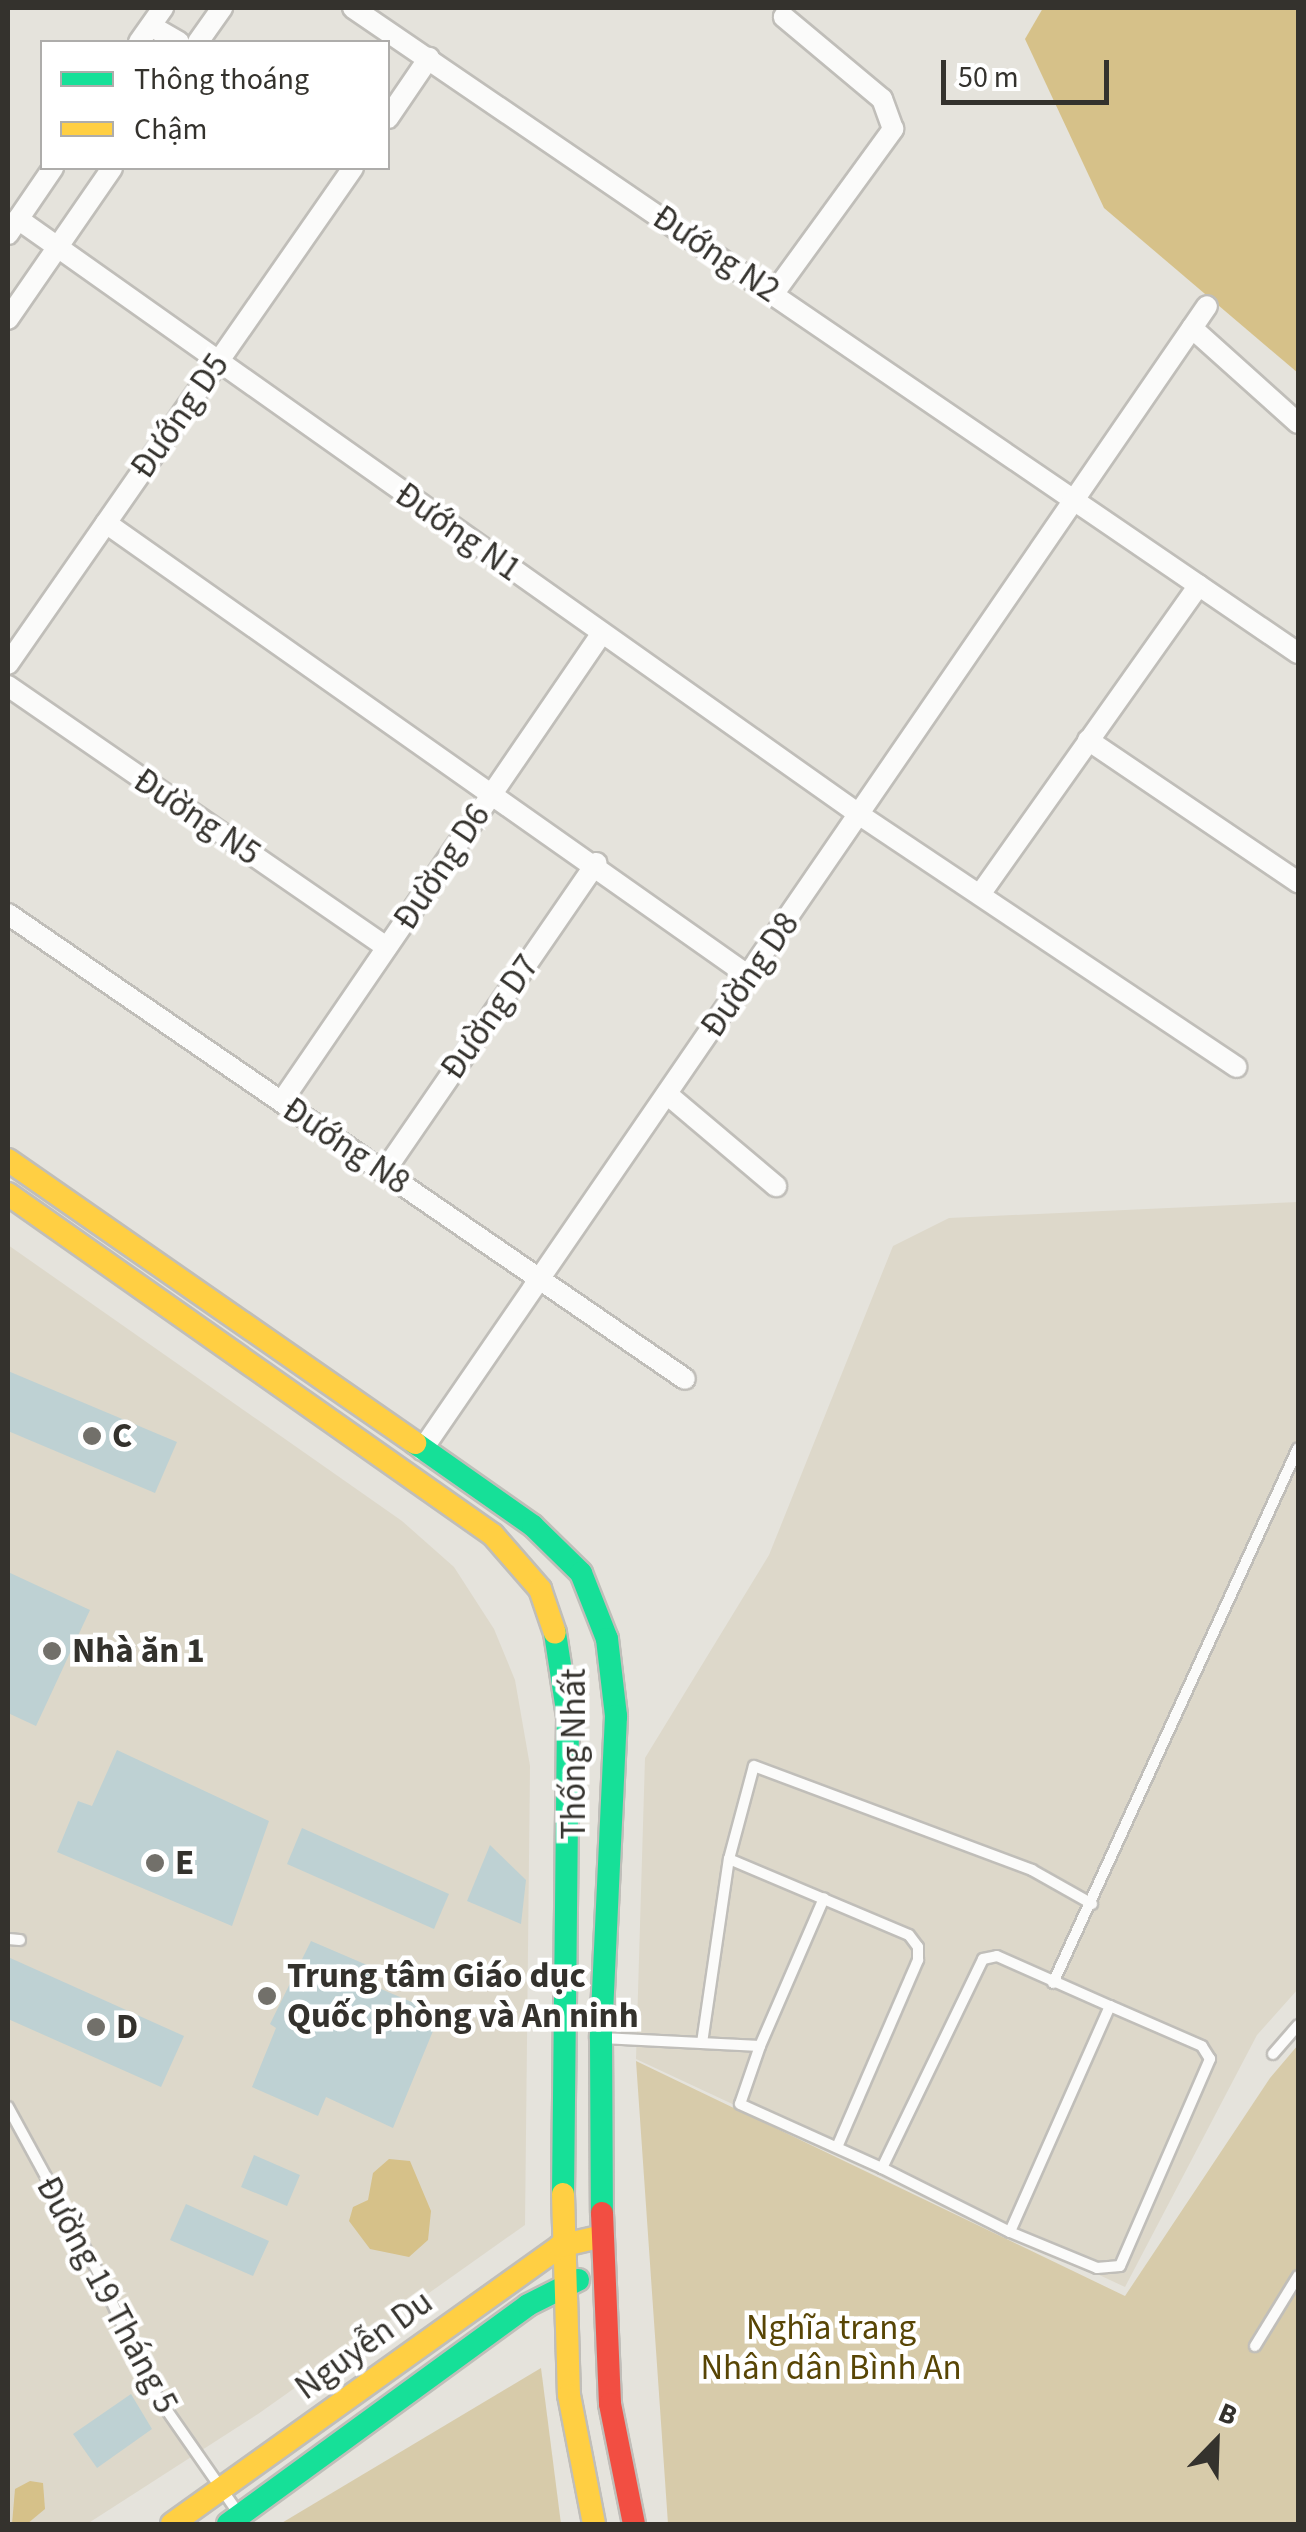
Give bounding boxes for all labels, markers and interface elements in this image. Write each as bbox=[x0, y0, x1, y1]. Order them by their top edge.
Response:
legend bbox=[40, 40, 390, 170]
scale bar bbox=[946, 40, 1114, 102]
text: 50 m bbox=[958, 56, 1019, 99]
text: Thông thoáng bbox=[134, 58, 309, 101]
text: Chậm bbox=[134, 108, 207, 151]
street label: Đướng N2 bbox=[645, 196, 787, 312]
street label: Đướng D5 bbox=[122, 345, 238, 487]
street label: Đướng N1 bbox=[387, 473, 529, 591]
street label: Đường N5 bbox=[126, 759, 268, 875]
street label: Đường D6 bbox=[385, 796, 499, 938]
street label: Đường D8 bbox=[692, 904, 808, 1046]
street label: Đường D7 bbox=[432, 946, 548, 1088]
street label: Đướng N8 bbox=[275, 1088, 417, 1204]
place label: C bbox=[112, 1415, 132, 1457]
marker: C bbox=[81, 1425, 103, 1447]
place label: Nhà ăn 1 bbox=[72, 1630, 205, 1672]
marker: Nhà ăn 1 bbox=[41, 1640, 63, 1662]
street label: Thống Nhất bbox=[553, 1668, 595, 1840]
place label: E bbox=[175, 1842, 194, 1884]
marker: E bbox=[144, 1852, 166, 1874]
place label: Trung tâm Giáo dục Quốc phòng và An ninh bbox=[287, 1955, 639, 2037]
marker: Trung tâm Giáo dục Quốc phòng và An ninh bbox=[256, 1985, 278, 2007]
place label: D bbox=[116, 2006, 138, 2048]
marker: D bbox=[85, 2016, 107, 2038]
street label: Đường 19 Tháng 5 bbox=[27, 2169, 187, 2421]
street label: Nguyễn Du bbox=[287, 2281, 441, 2409]
park label: Nghĩa trang Nhân dân Bình An bbox=[700, 2307, 962, 2389]
north arrow bbox=[1166, 2392, 1266, 2492]
text: B bbox=[1212, 2393, 1243, 2436]

